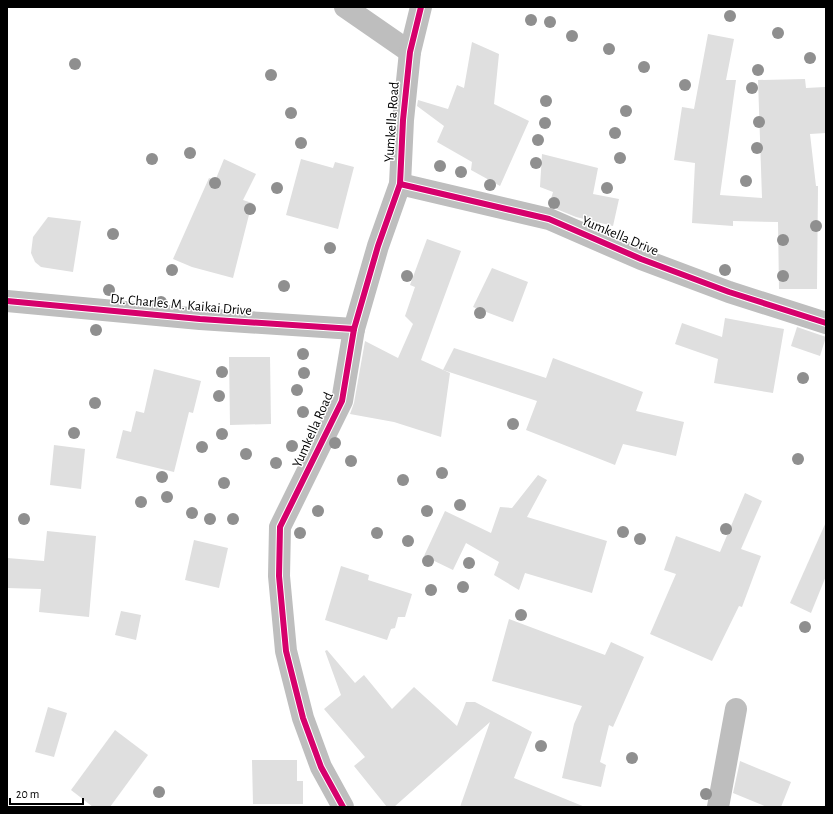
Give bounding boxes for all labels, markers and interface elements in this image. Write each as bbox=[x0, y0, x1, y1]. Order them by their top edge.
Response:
street label: Yumkella Road bbox=[382, 81, 402, 163]
street label: Yumkella Drive bbox=[579, 214, 661, 258]
street label: Dr. Charles M. Kaikai Drive bbox=[110, 292, 252, 318]
street label: Yumkella Road bbox=[290, 390, 336, 470]
scale bar bbox=[10, 780, 83, 806]
text: 20 m bbox=[16, 788, 39, 800]

